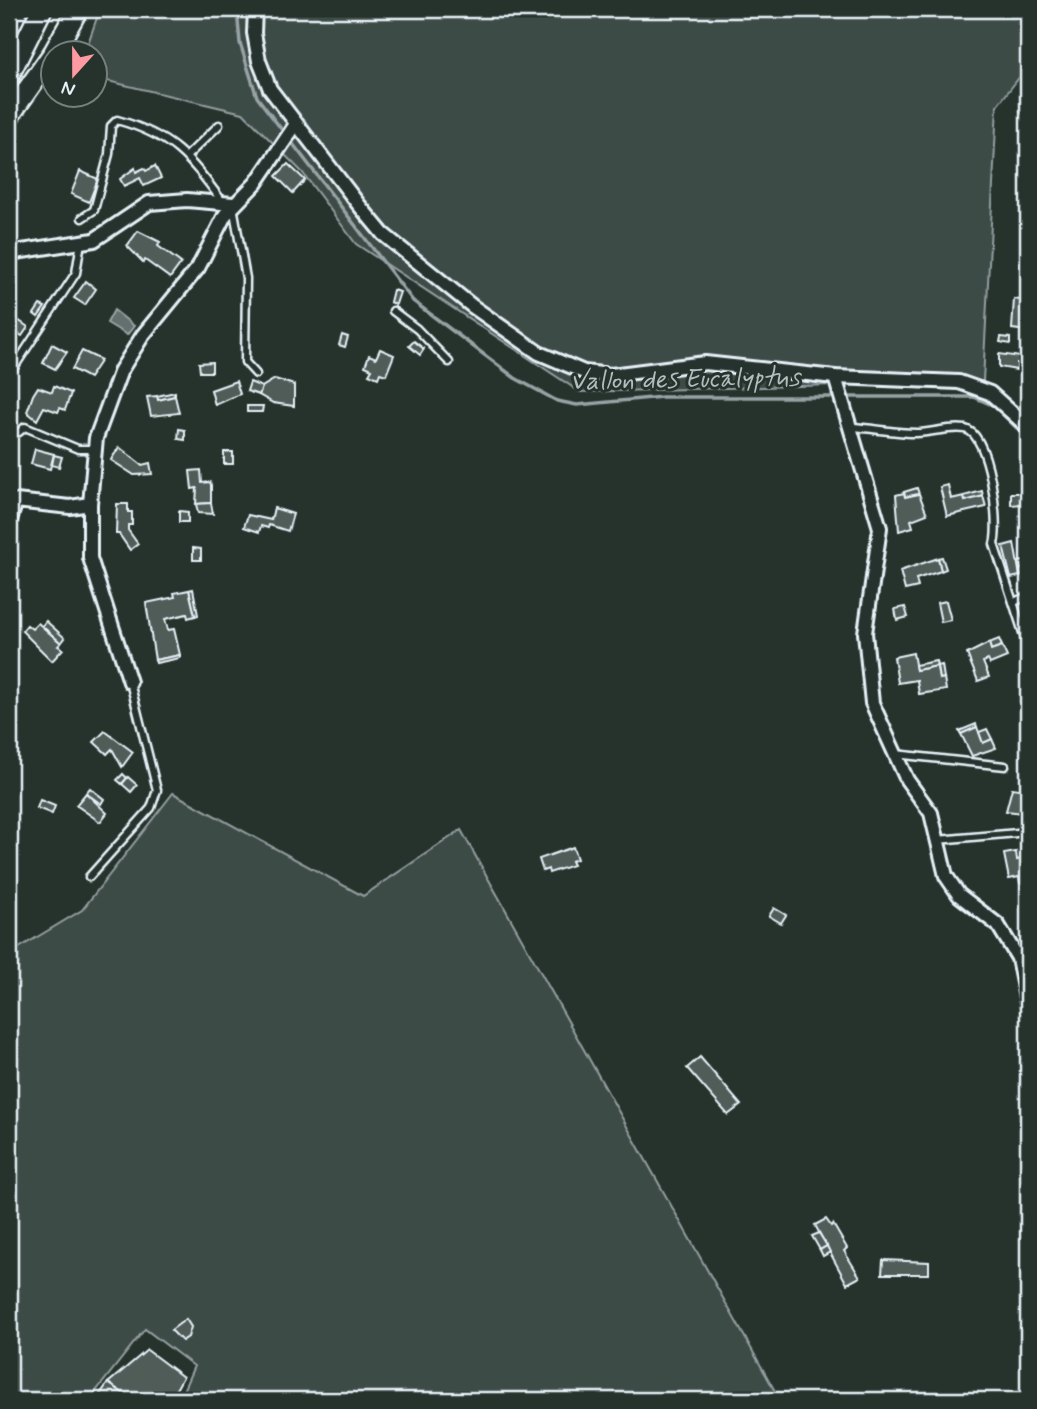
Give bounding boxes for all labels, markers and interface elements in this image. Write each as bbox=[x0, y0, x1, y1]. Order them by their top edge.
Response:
north arrow bbox=[38, 38, 108, 108]
text: N bbox=[58, 75, 79, 102]
water label: Vallon des Eucalyptus bbox=[570, 361, 803, 399]

